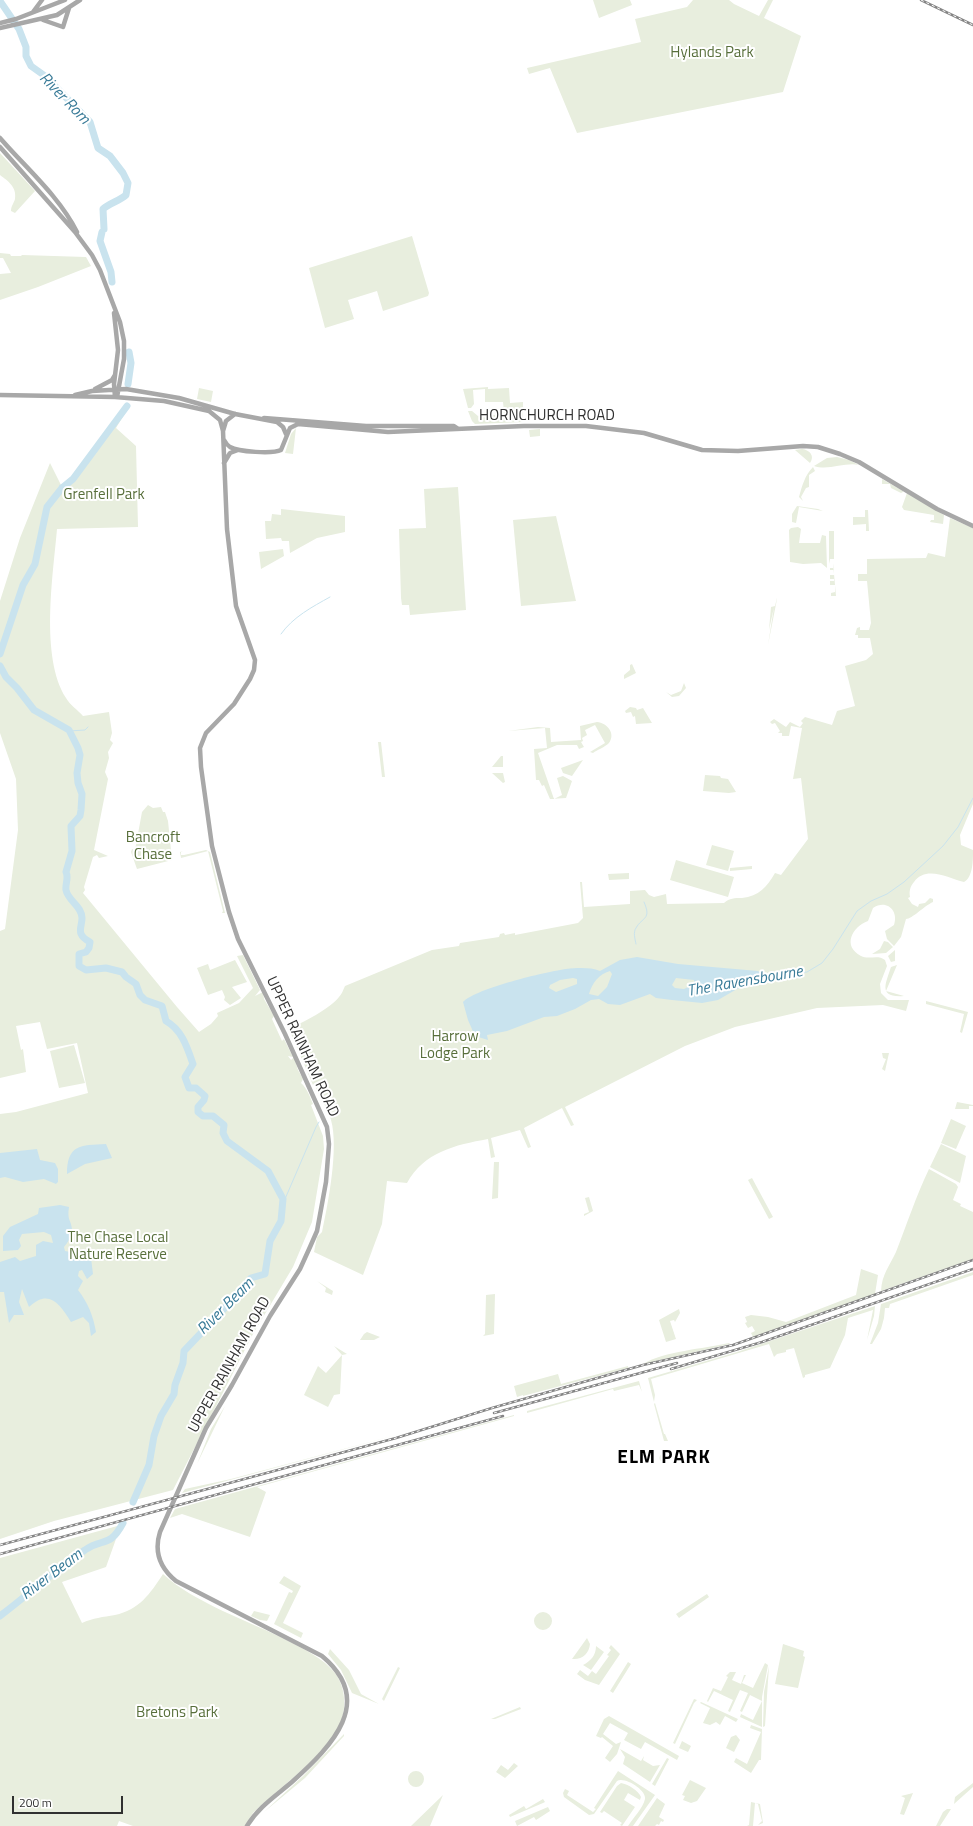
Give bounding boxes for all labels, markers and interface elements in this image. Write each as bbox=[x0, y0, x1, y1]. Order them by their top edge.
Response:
park label: Hylands Park bbox=[670, 44, 754, 62]
water label: River Rom bbox=[35, 69, 93, 129]
street label: HORNCHURCH ROAD bbox=[479, 407, 615, 425]
park label: Grenfell Park bbox=[63, 486, 145, 504]
park label: Bancroft Chase bbox=[126, 829, 180, 864]
water label: The Ravensbourne bbox=[686, 962, 804, 1002]
street label: UPPER RAINHAM ROAD bbox=[262, 974, 342, 1120]
park label: Harrow Lodge Park bbox=[420, 1028, 490, 1063]
park label: The Chase Local Nature Reserve bbox=[68, 1229, 168, 1264]
water label: River Beam bbox=[194, 1275, 258, 1339]
street label: UPPER RAINHAM ROAD bbox=[185, 1294, 275, 1436]
district label: ELM PARK bbox=[617, 1447, 711, 1469]
water label: River Beam bbox=[17, 1546, 87, 1604]
park label: Bretons Park bbox=[136, 1704, 218, 1722]
scale bar bbox=[14, 1788, 125, 1814]
text: 200 m bbox=[19, 1793, 52, 1812]

